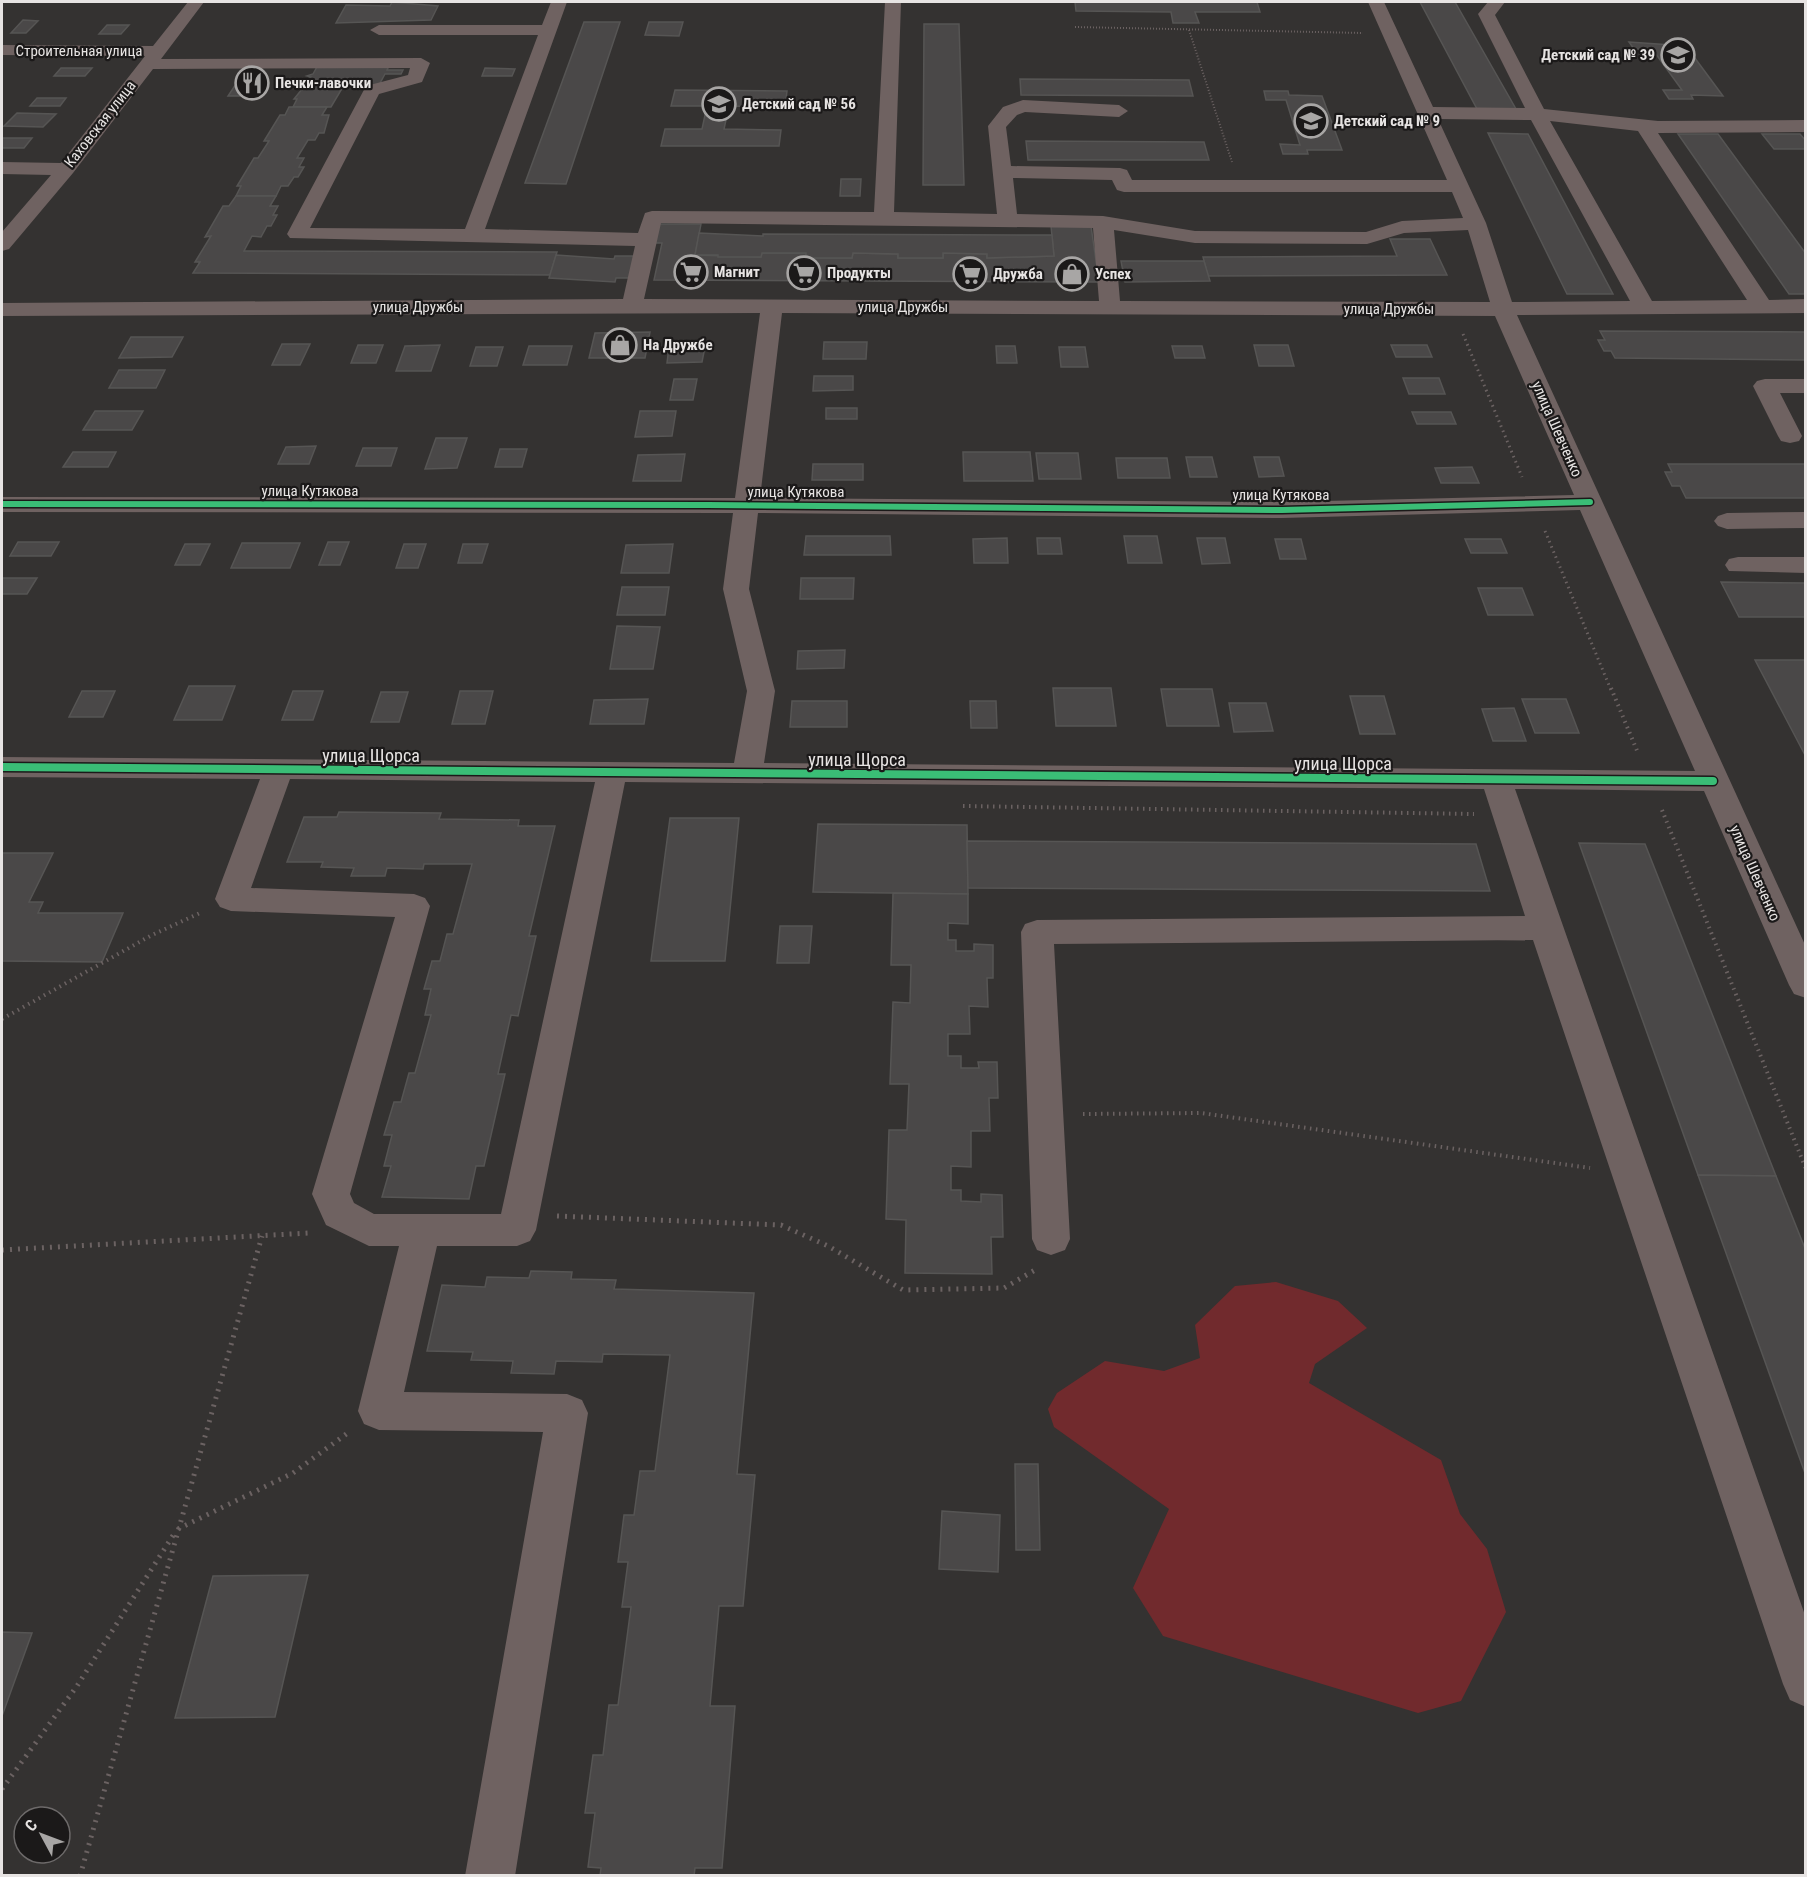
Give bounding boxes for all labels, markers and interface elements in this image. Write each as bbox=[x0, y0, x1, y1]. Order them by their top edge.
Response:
school or university icon: Детский сад № 39 bbox=[1660, 37, 1696, 73]
street label: Строительная улица bbox=[16, 42, 142, 60]
place label: Детский сад № 39 bbox=[1541, 46, 1655, 64]
restaurant icon: Печки-лавочки bbox=[234, 65, 270, 101]
place label: Печки-лавочки bbox=[275, 74, 371, 92]
street label: Каховская улица bbox=[60, 77, 140, 171]
school or university icon: Детский сад № 56 bbox=[701, 86, 737, 122]
place label: Детский сад № 56 bbox=[742, 95, 856, 113]
school or university icon: Детский сад № 9 bbox=[1293, 103, 1329, 139]
place label: Детский сад № 9 bbox=[1334, 112, 1440, 130]
supermarket icon: Магнит bbox=[673, 254, 709, 290]
supermarket icon: Продукты bbox=[786, 255, 822, 291]
supermarket icon: Дружба bbox=[952, 256, 988, 292]
shop icon: Успех bbox=[1054, 256, 1090, 292]
place label: Магнит bbox=[714, 263, 760, 281]
place label: Продукты bbox=[827, 264, 891, 282]
place label: Дружба bbox=[993, 265, 1043, 283]
place label: Успех bbox=[1095, 265, 1131, 283]
street label: улица Дружбы bbox=[373, 298, 463, 316]
street label: улица Дружбы bbox=[858, 298, 948, 316]
street label: улица Дружбы bbox=[1344, 300, 1434, 318]
shop icon: На Дружбе bbox=[602, 327, 638, 363]
place label: На Дружбе bbox=[643, 336, 713, 354]
street label: улица Шевченко bbox=[1528, 378, 1586, 480]
street label: улица Кутякова bbox=[261, 482, 359, 500]
street label: улица Кутякова bbox=[747, 483, 845, 501]
street label: улица Кутякова bbox=[1232, 486, 1330, 504]
street label: улица Щорса bbox=[322, 745, 420, 766]
street label: улица Щорса bbox=[808, 749, 906, 770]
street label: улица Щорса bbox=[1294, 753, 1392, 774]
street label: улица Шевченко bbox=[1726, 822, 1784, 924]
north arrow bbox=[12, 1805, 72, 1865]
text: С bbox=[21, 1816, 41, 1835]

